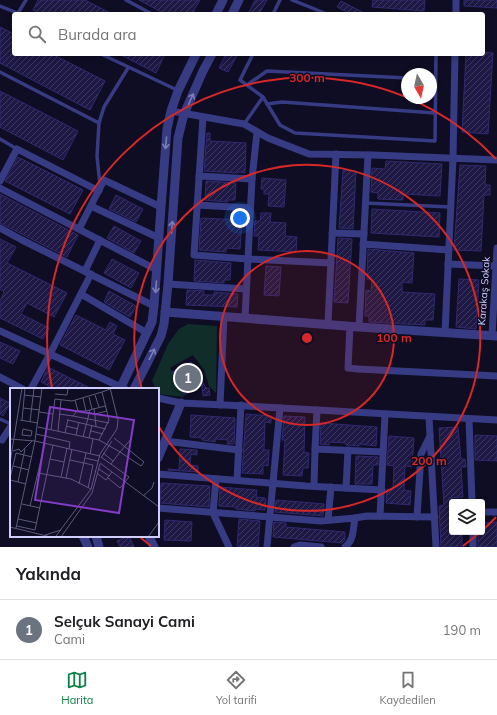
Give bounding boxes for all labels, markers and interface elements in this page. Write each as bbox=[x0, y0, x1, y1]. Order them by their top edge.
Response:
search box bbox=[12, 12, 485, 56]
icon: search bbox=[26, 23, 48, 45]
text: Burada ara bbox=[58, 25, 137, 44]
north arrow bbox=[401, 68, 437, 104]
text: 300 m bbox=[289, 70, 325, 85]
one-way arrow bbox=[187, 94, 195, 106]
one-way arrow bbox=[162, 136, 170, 149]
your location bbox=[230, 208, 250, 228]
one-way arrow bbox=[169, 221, 176, 234]
street label: Karakaş Sokak bbox=[475, 255, 493, 326]
one-way arrow bbox=[152, 280, 159, 293]
text: 100 m bbox=[376, 330, 412, 345]
centre of rings bbox=[300, 331, 314, 345]
one-way arrow bbox=[149, 348, 156, 360]
pin: 1 bbox=[175, 363, 201, 393]
inset map bbox=[10, 388, 159, 537]
text: 200 m bbox=[411, 453, 447, 468]
map controls bbox=[449, 499, 485, 535]
button: layers bbox=[449, 499, 485, 535]
text: Yakında bbox=[16, 563, 81, 584]
text: Selçuk Sanayi Cami bbox=[54, 612, 195, 631]
text: 1 bbox=[25, 622, 33, 638]
text: 190 m bbox=[443, 622, 481, 638]
text: Cami bbox=[54, 631, 85, 647]
tab: Harita bbox=[61, 669, 93, 707]
tab: Yol tarifi bbox=[216, 669, 257, 707]
tab: Kaydedilen bbox=[379, 669, 436, 707]

